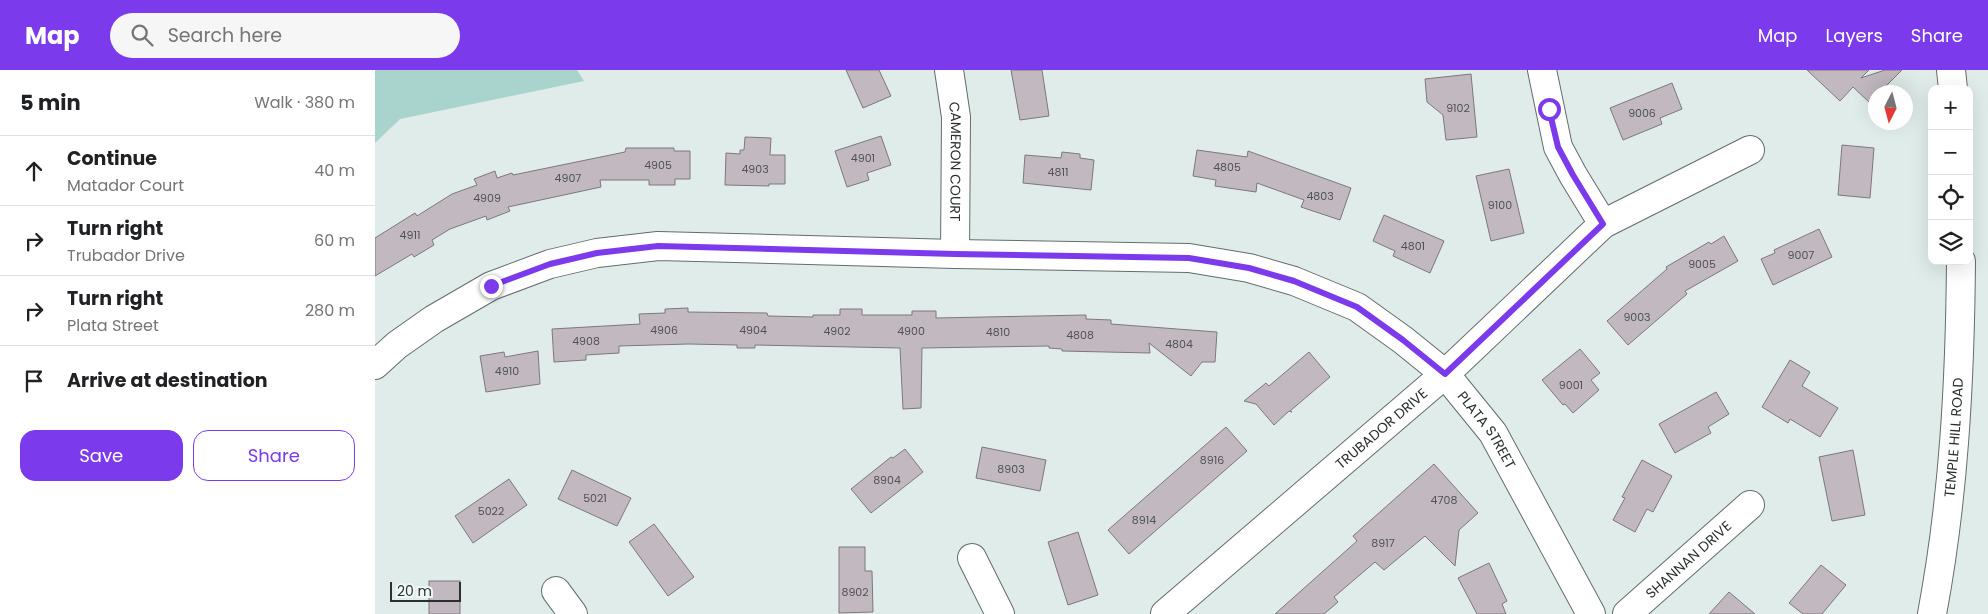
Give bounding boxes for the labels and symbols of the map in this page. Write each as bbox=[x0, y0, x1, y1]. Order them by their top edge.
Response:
north arrow bbox=[1868, 85, 1913, 130]
route start bbox=[1538, 98, 1561, 121]
street label: CAMERON COURT bbox=[944, 100, 966, 222]
house number: 9102 bbox=[1446, 100, 1470, 116]
house number: 9006 bbox=[1628, 105, 1656, 121]
house number: 4901 bbox=[851, 150, 875, 166]
house number: 4905 bbox=[644, 157, 672, 173]
house number: 4805 bbox=[1213, 159, 1241, 175]
house number: 4903 bbox=[741, 161, 769, 177]
house number: 4811 bbox=[1048, 164, 1068, 180]
house number: 4907 bbox=[555, 170, 581, 186]
house number: 4803 bbox=[1306, 188, 1334, 204]
house number: 4909 bbox=[473, 190, 501, 206]
house number: 9100 bbox=[1488, 197, 1512, 213]
house number: 4911 bbox=[400, 227, 420, 243]
house number: 4801 bbox=[1401, 238, 1425, 254]
house number: 9007 bbox=[1788, 247, 1814, 263]
house number: 9005 bbox=[1688, 256, 1716, 272]
route end bbox=[480, 275, 503, 298]
house number: 9003 bbox=[1623, 309, 1651, 325]
house number: 4906 bbox=[650, 322, 678, 338]
house number: 4904 bbox=[739, 322, 767, 338]
house number: 4902 bbox=[823, 323, 851, 339]
house number: 4900 bbox=[897, 323, 925, 339]
house number: 4810 bbox=[986, 324, 1010, 340]
house number: 4808 bbox=[1066, 327, 1094, 343]
house number: 4908 bbox=[572, 333, 600, 349]
house number: 4804 bbox=[1165, 336, 1193, 352]
house number: 4910 bbox=[495, 363, 519, 379]
house number: 9001 bbox=[1559, 377, 1583, 393]
street label: TEMPLE HILL ROAD bbox=[1939, 377, 1968, 498]
street label: TRUBADOR DRIVE bbox=[1331, 383, 1432, 474]
street label: PLATA STREET bbox=[1453, 387, 1521, 473]
house number: 8916 bbox=[1200, 452, 1224, 468]
house number: 8903 bbox=[997, 461, 1025, 477]
house number: 8904 bbox=[873, 472, 901, 488]
house number: 5021 bbox=[583, 490, 607, 506]
house number: 4708 bbox=[1431, 492, 1457, 508]
house number: 5022 bbox=[478, 503, 504, 519]
house number: 8914 bbox=[1132, 512, 1156, 528]
street label: SHANNAN DRIVE bbox=[1641, 516, 1736, 603]
house number: 8917 bbox=[1371, 535, 1395, 551]
scale bar bbox=[390, 579, 461, 602]
house number: 8902 bbox=[841, 584, 869, 600]

